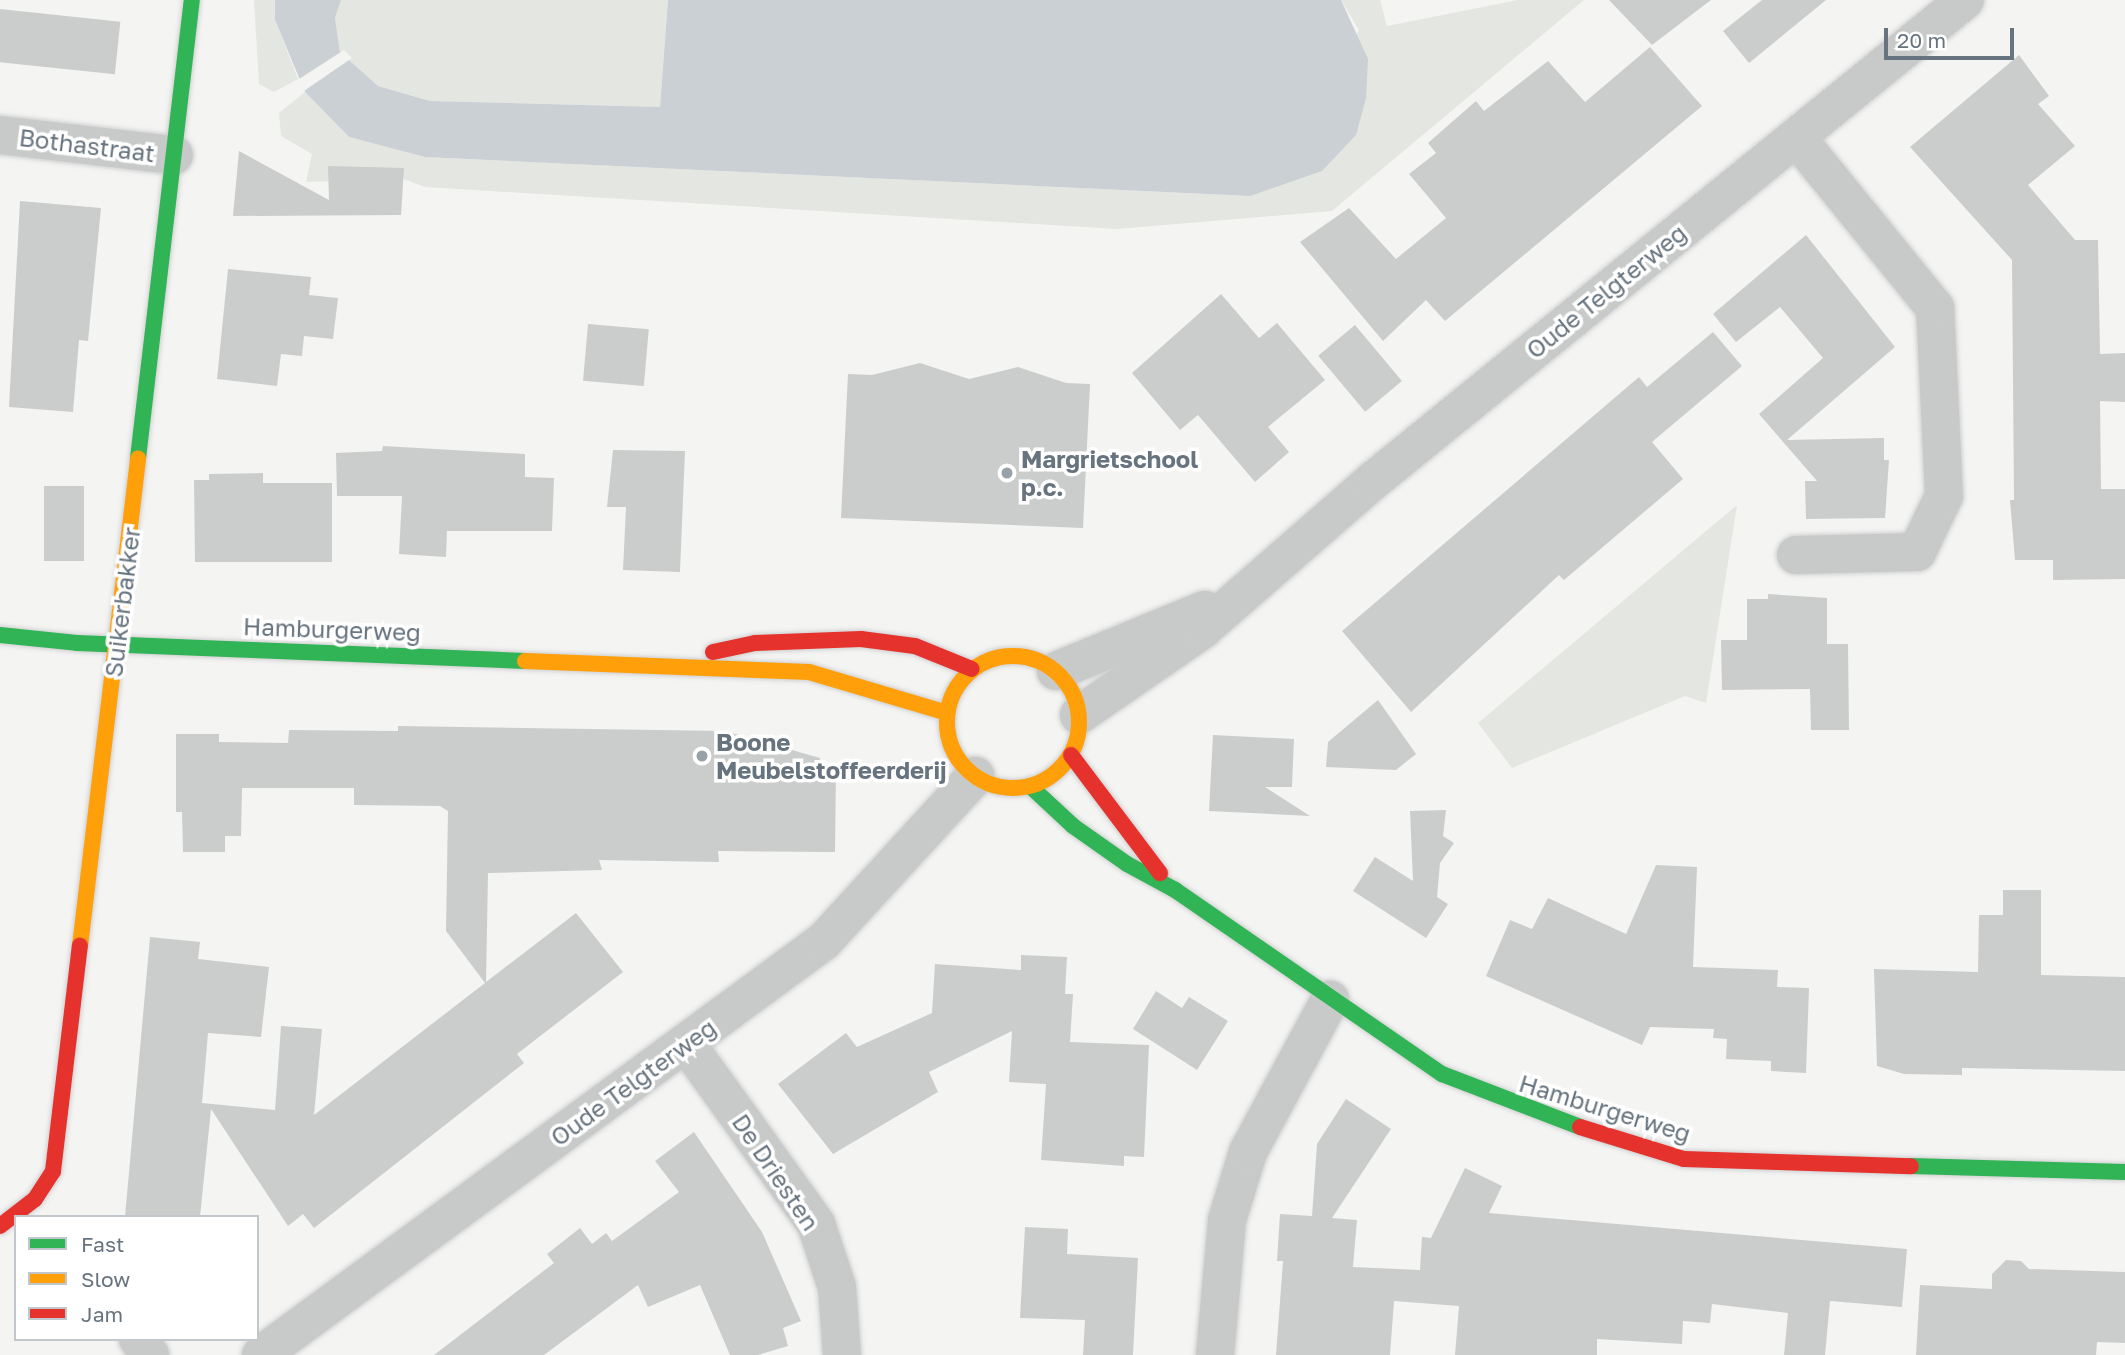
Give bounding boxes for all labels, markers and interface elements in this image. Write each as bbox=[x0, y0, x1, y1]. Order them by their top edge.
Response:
scale bar bbox=[1887, 14, 2016, 58]
text: 20 m bbox=[1897, 27, 1946, 53]
street label: Bothastraat bbox=[18, 122, 156, 168]
street label: Oude Telgterweg bbox=[1520, 218, 1692, 364]
place label: Margrietschool p.c. bbox=[1021, 445, 1198, 501]
marker: Margrietschool p.c. bbox=[999, 465, 1015, 481]
street label: Suikerbakker bbox=[99, 525, 145, 679]
street label: Hamburgerweg bbox=[243, 612, 421, 646]
place label: Boone Meubelstoffeerderij bbox=[716, 728, 947, 784]
marker: Boone Meubelstoffeerderij bbox=[694, 748, 710, 764]
street label: Oude Telgterweg bbox=[545, 1012, 721, 1152]
street label: Hamburgerweg bbox=[1516, 1068, 1694, 1148]
street label: De Driesten bbox=[727, 1108, 825, 1236]
legend bbox=[14, 1215, 259, 1341]
text: Fast bbox=[81, 1231, 124, 1257]
text: Slow bbox=[81, 1266, 130, 1292]
text: Jam bbox=[81, 1301, 123, 1327]

